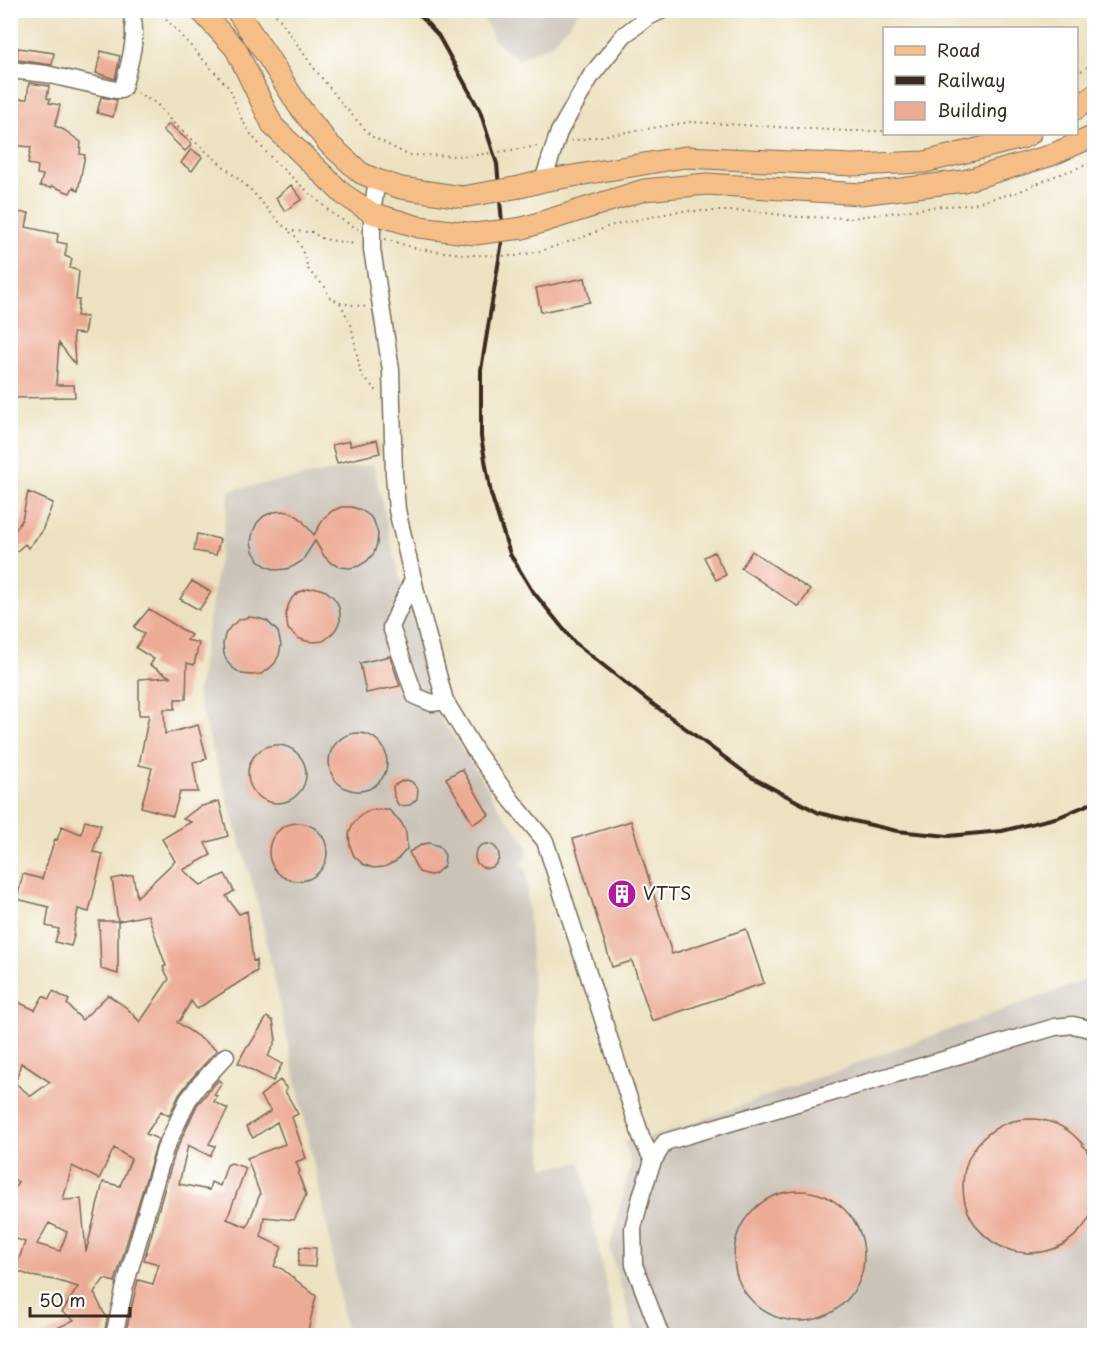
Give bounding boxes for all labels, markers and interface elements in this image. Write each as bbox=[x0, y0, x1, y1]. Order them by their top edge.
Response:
legend bbox=[883, 27, 1078, 135]
text: Road bbox=[937, 36, 981, 63]
text: Railway bbox=[937, 66, 1005, 93]
text: Building bbox=[937, 96, 1007, 123]
building icon: VTTS bbox=[606, 878, 638, 910]
place label: VTTS bbox=[643, 879, 691, 906]
scale bar bbox=[30, 1280, 130, 1318]
text: 50 m bbox=[39, 1286, 86, 1313]

